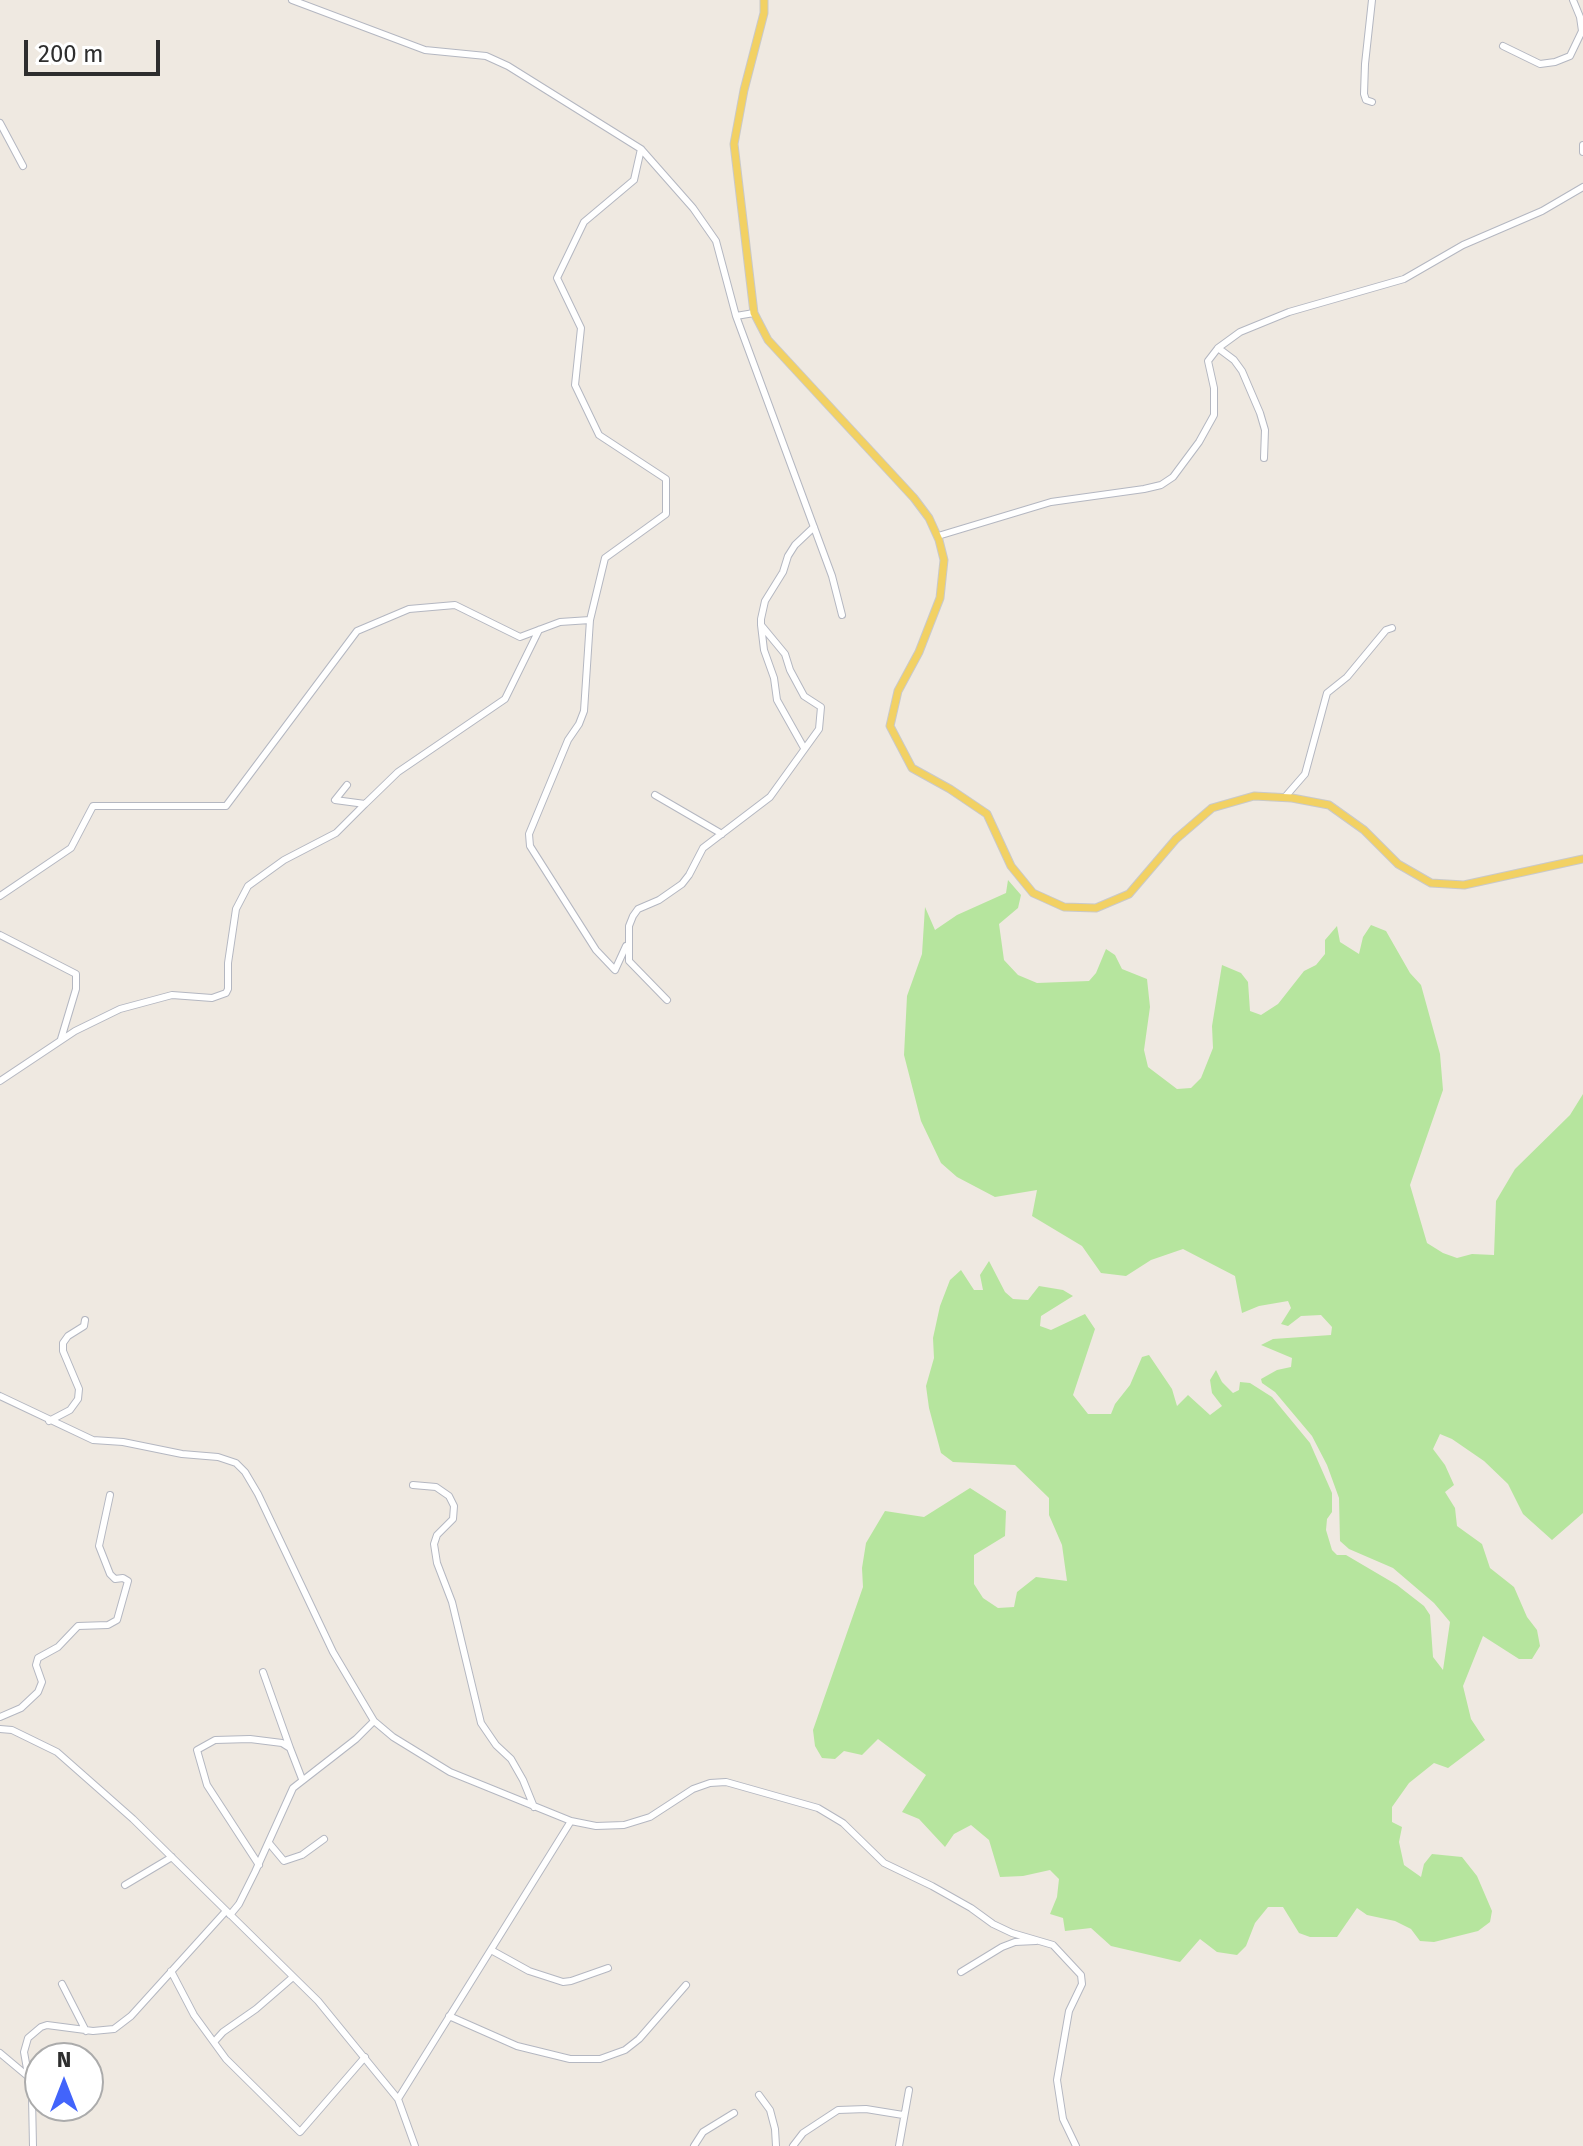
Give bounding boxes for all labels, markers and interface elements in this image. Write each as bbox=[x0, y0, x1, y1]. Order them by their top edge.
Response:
scale bar bbox=[28, 24, 164, 74]
text: 200 m bbox=[38, 40, 104, 68]
north arrow bbox=[24, 2042, 104, 2122]
text: N bbox=[57, 2046, 71, 2073]

